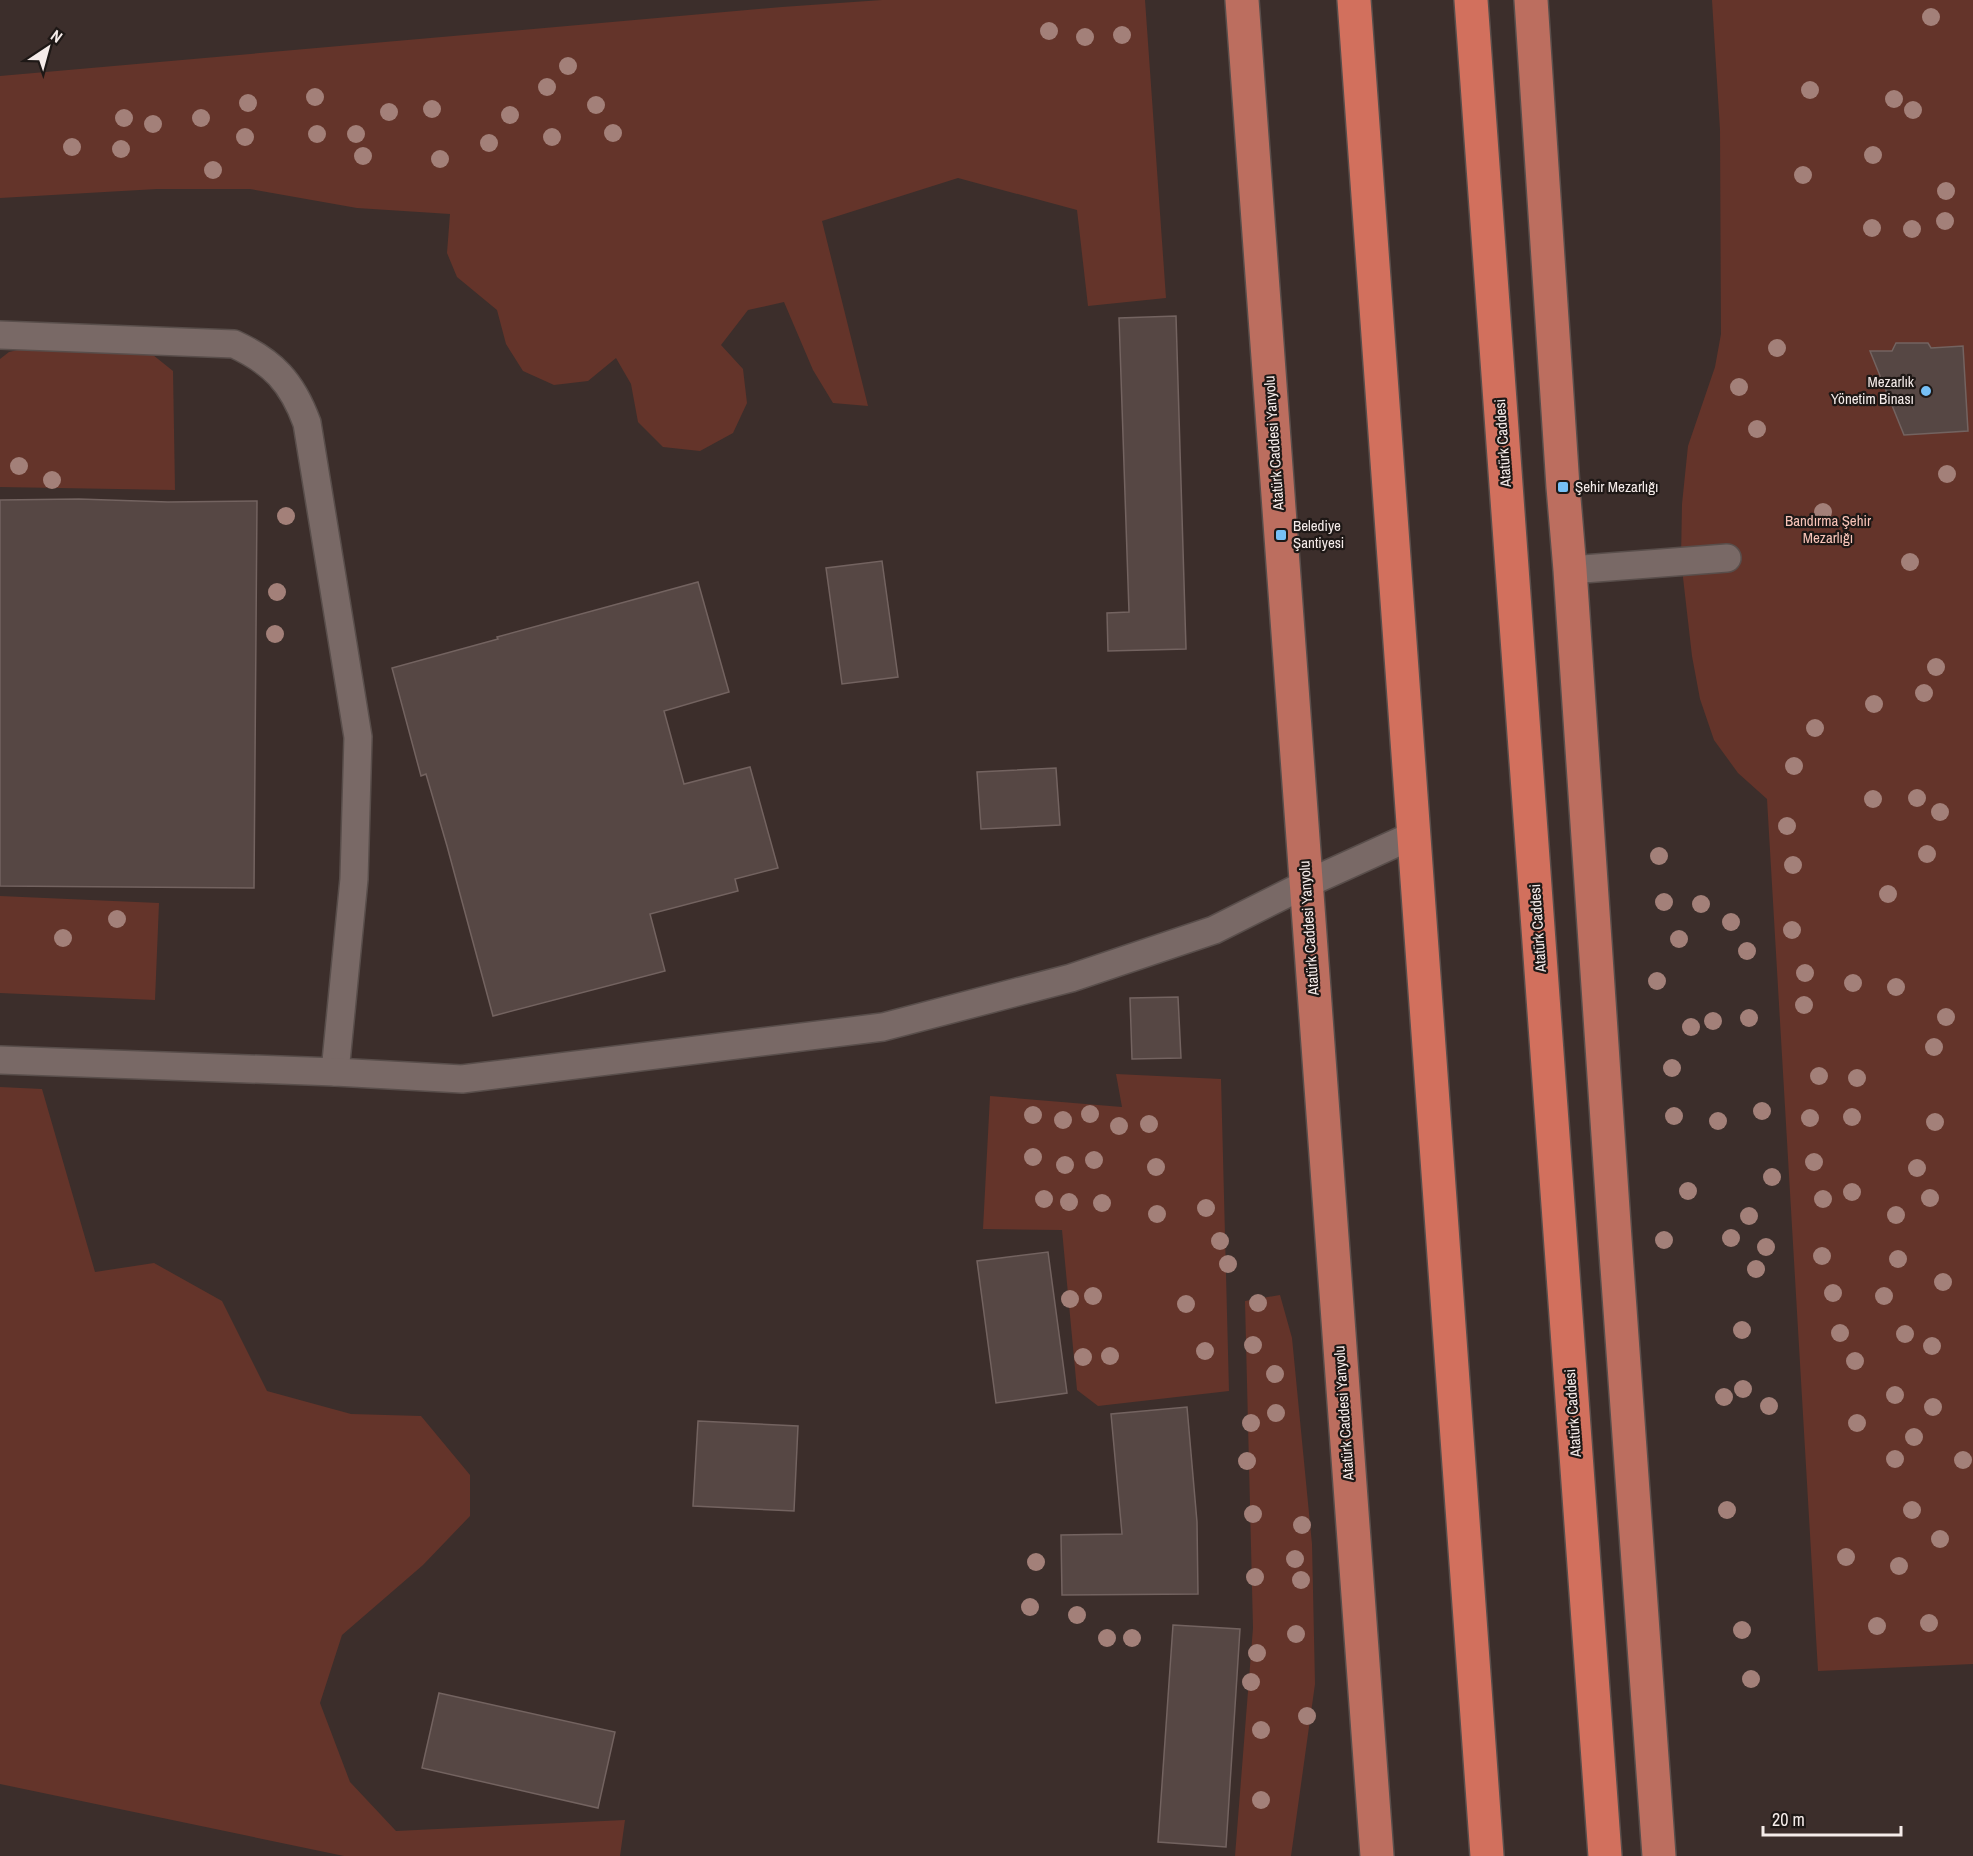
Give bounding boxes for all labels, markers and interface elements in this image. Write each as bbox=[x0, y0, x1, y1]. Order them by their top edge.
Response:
north arrow bbox=[18, 18, 78, 78]
text: N bbox=[47, 24, 67, 48]
place label: Mezarlık Yönetim Binası bbox=[1831, 371, 1915, 409]
street label: Atatürk Caddesi Yanyolu bbox=[1258, 375, 1289, 512]
marker: Mezarlık Yönetim Binası bbox=[1919, 384, 1933, 398]
street label: Atatürk Caddesi bbox=[1489, 398, 1516, 489]
place label: Şehir Mezarlığı bbox=[1575, 476, 1658, 497]
marker: Şehir Mezarlığı bbox=[1556, 480, 1570, 494]
park label: Bandırma Şehir Mezarlığı bbox=[1785, 510, 1871, 548]
place label: Belediye Şantiyesi bbox=[1293, 515, 1344, 553]
marker: Belediye Şantiyesi bbox=[1274, 528, 1288, 542]
street label: Atatürk Caddesi Yanyolu bbox=[1293, 860, 1324, 997]
street label: Atatürk Caddesi bbox=[1524, 883, 1551, 974]
street label: Atatürk Caddesi Yanyolu bbox=[1328, 1345, 1359, 1482]
street label: Atatürk Caddesi bbox=[1559, 1368, 1586, 1459]
scale bar bbox=[1763, 1799, 1901, 1837]
text: 20 m bbox=[1772, 1807, 1805, 1832]

